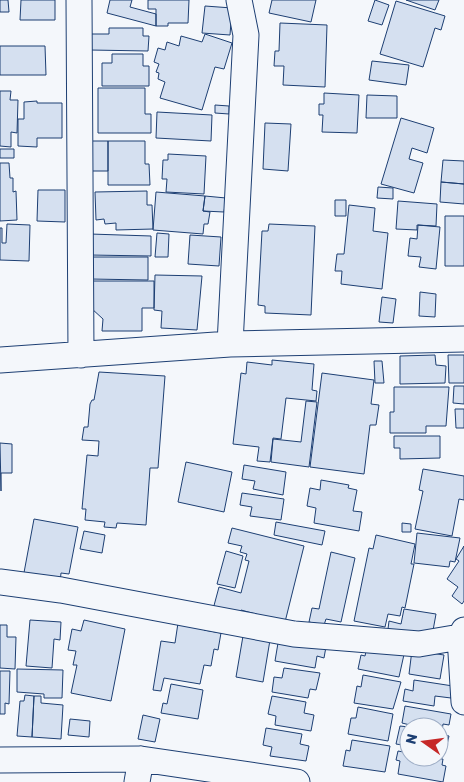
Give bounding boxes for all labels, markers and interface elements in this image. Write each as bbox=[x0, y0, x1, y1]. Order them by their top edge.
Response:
north arrow bbox=[399, 717, 449, 767]
text: N bbox=[402, 732, 421, 746]

